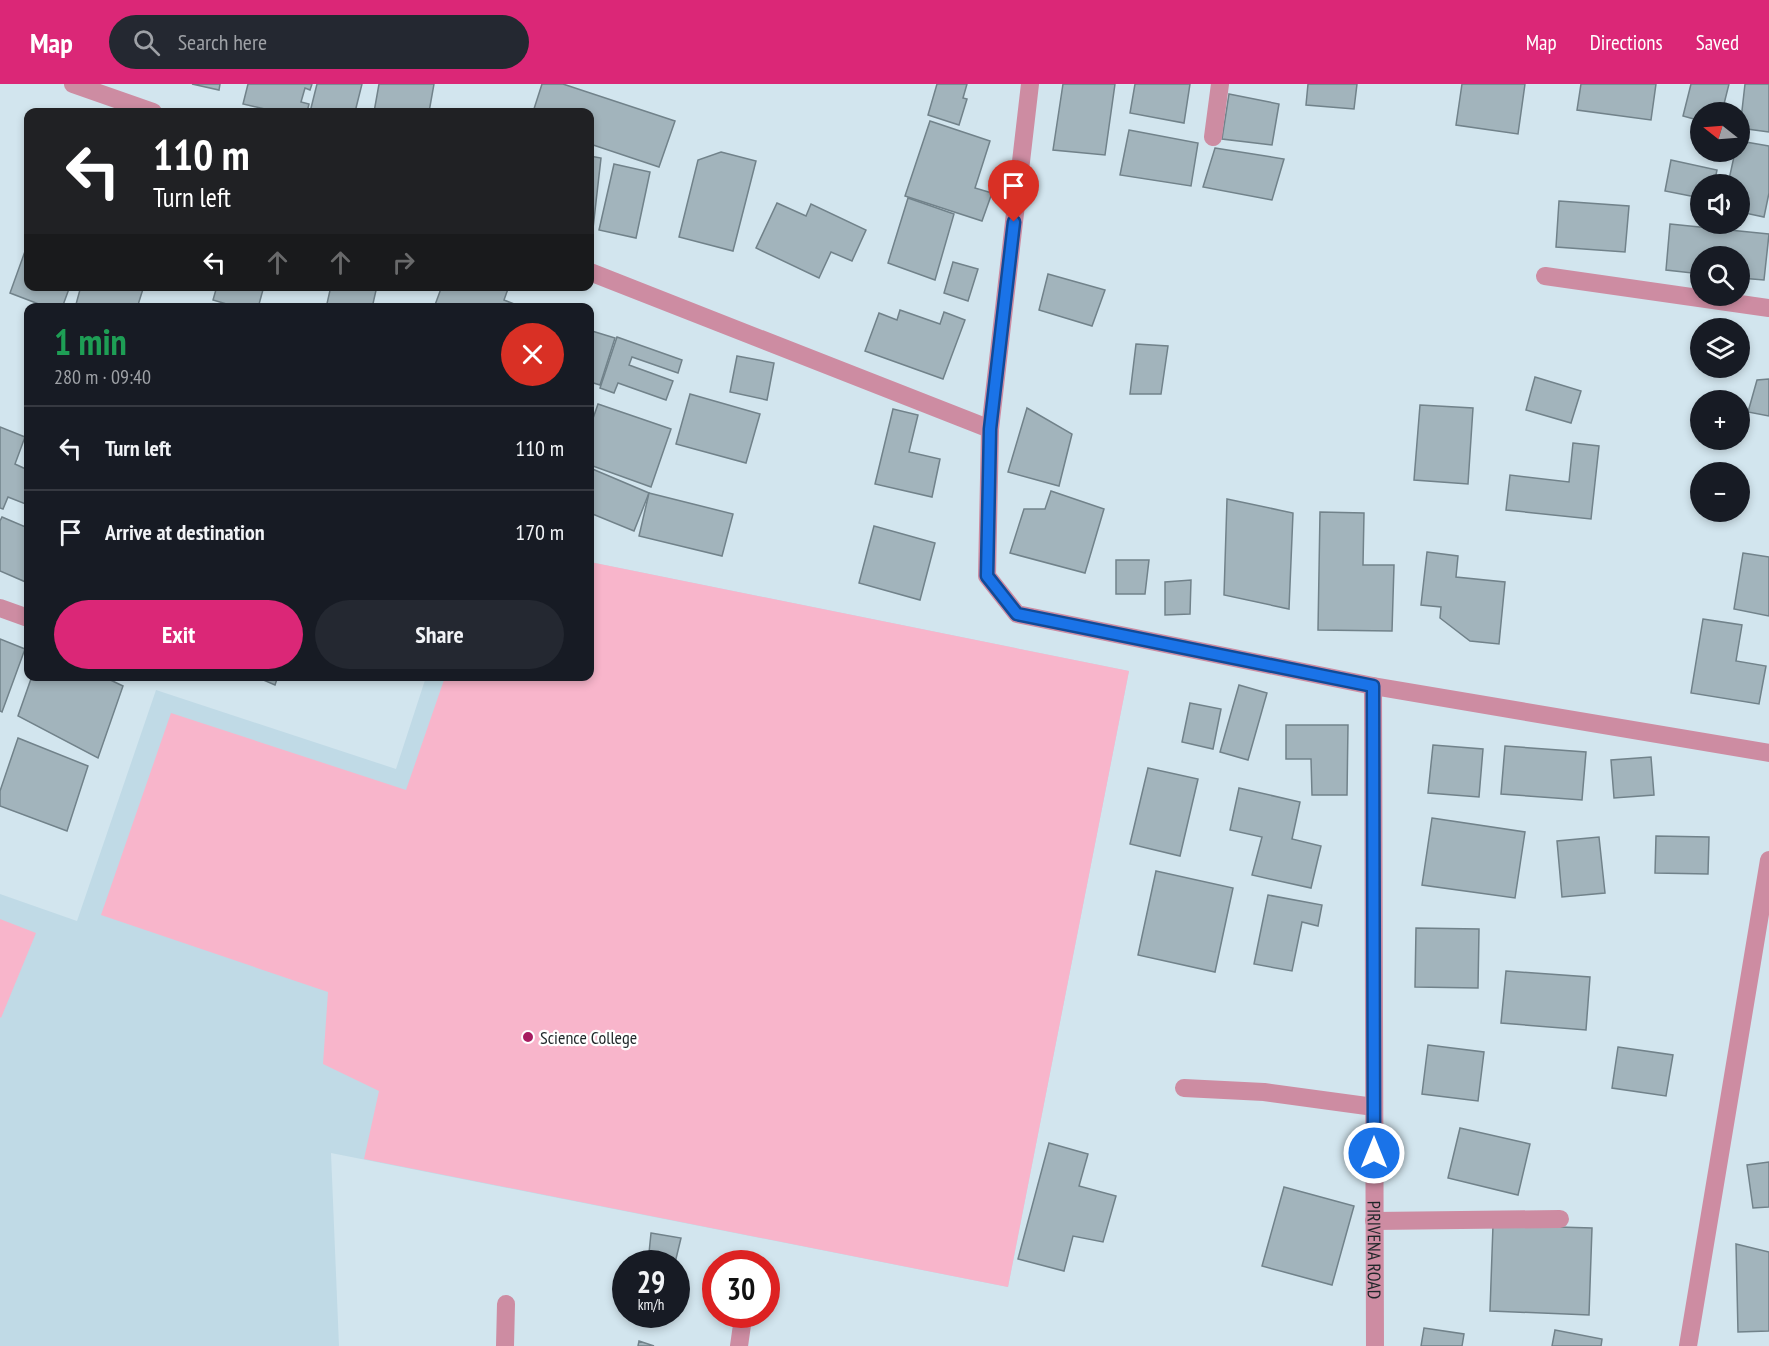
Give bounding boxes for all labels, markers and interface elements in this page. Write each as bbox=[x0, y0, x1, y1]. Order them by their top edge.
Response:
search box bbox=[109, 15, 529, 69]
text: Map bbox=[30, 24, 73, 61]
icon: search bbox=[130, 26, 163, 59]
text: Search here bbox=[178, 28, 267, 56]
text: Map bbox=[1526, 29, 1557, 56]
text: Directions bbox=[1590, 29, 1663, 56]
text: Saved bbox=[1696, 29, 1739, 56]
north arrow bbox=[1690, 102, 1750, 162]
map controls bbox=[1690, 102, 1750, 522]
text: 110 m bbox=[153, 127, 250, 182]
icon: left bbox=[54, 132, 132, 210]
pin bbox=[988, 160, 1039, 222]
icon: arrive bbox=[997, 169, 1030, 202]
button: sound bbox=[1690, 174, 1750, 234]
text: Turn left bbox=[153, 180, 231, 214]
icon: left bbox=[198, 246, 231, 279]
icon: ahead bbox=[261, 246, 294, 279]
icon: ahead bbox=[324, 246, 357, 279]
icon: right bbox=[387, 246, 420, 279]
button: search bbox=[1690, 246, 1750, 306]
text: 1 min bbox=[54, 318, 127, 365]
button: layers bbox=[1690, 318, 1750, 378]
button: close bbox=[501, 323, 564, 386]
text: 280 m · 09:40 bbox=[54, 364, 151, 390]
button: + bbox=[1690, 390, 1750, 450]
icon: left bbox=[54, 432, 87, 465]
text: Turn left bbox=[105, 434, 171, 462]
text: 110 m bbox=[515, 434, 564, 462]
button: − bbox=[1690, 462, 1750, 522]
icon: arrive bbox=[54, 516, 87, 549]
text: Arrive at destination bbox=[105, 518, 265, 546]
text: 170 m bbox=[515, 518, 564, 546]
button: Exit bbox=[54, 600, 303, 669]
button: Share bbox=[315, 600, 564, 669]
place label: Science College bbox=[540, 1026, 637, 1049]
marker: Science College bbox=[521, 1030, 535, 1044]
position arrow bbox=[1342, 1121, 1406, 1185]
street label: PIRIVENA ROAD bbox=[1363, 1201, 1386, 1299]
speed limit sign: 30 bbox=[702, 1250, 780, 1328]
text: 29 bbox=[637, 1262, 665, 1301]
text: km/h bbox=[638, 1295, 664, 1314]

